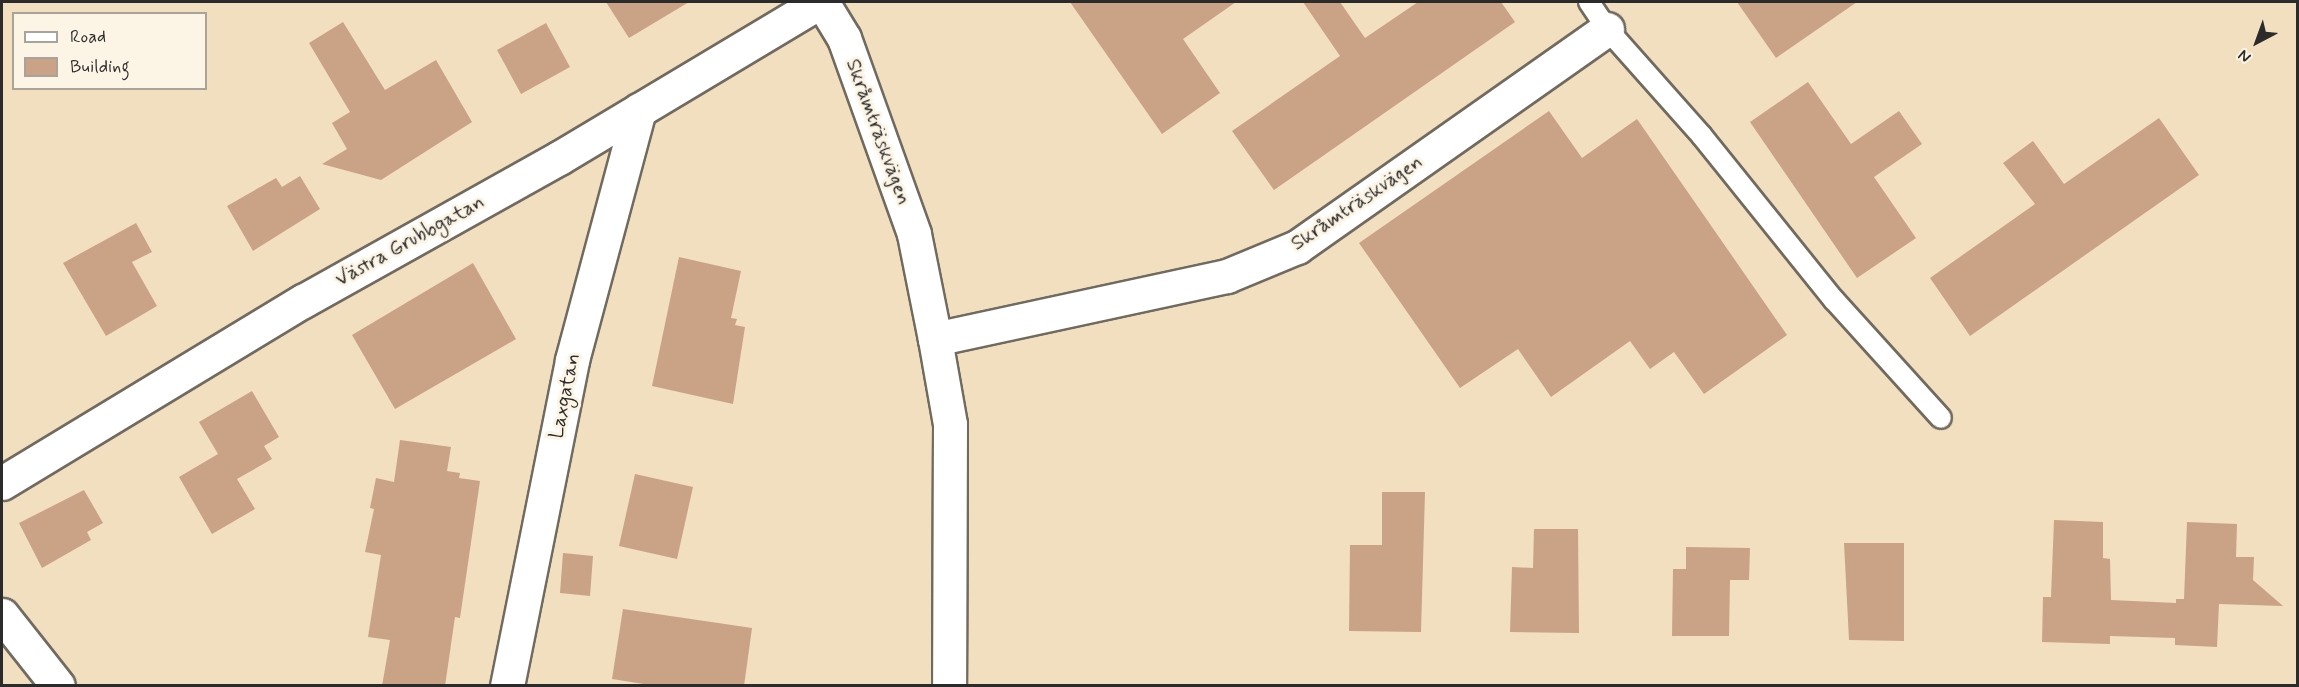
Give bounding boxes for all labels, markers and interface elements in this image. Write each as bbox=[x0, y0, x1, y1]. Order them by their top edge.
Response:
legend bbox=[12, 12, 207, 90]
north arrow bbox=[2227, 12, 2287, 72]
text: Road bbox=[70, 25, 106, 49]
text: N bbox=[2234, 45, 2256, 67]
text: Building bbox=[70, 55, 130, 79]
street label: Skråmträskvägen bbox=[840, 56, 916, 208]
street label: Skråmträskvägen bbox=[1287, 150, 1427, 256]
street label: Västra Grubbgatan bbox=[333, 191, 487, 291]
street label: Laxgatan bbox=[544, 351, 586, 441]

